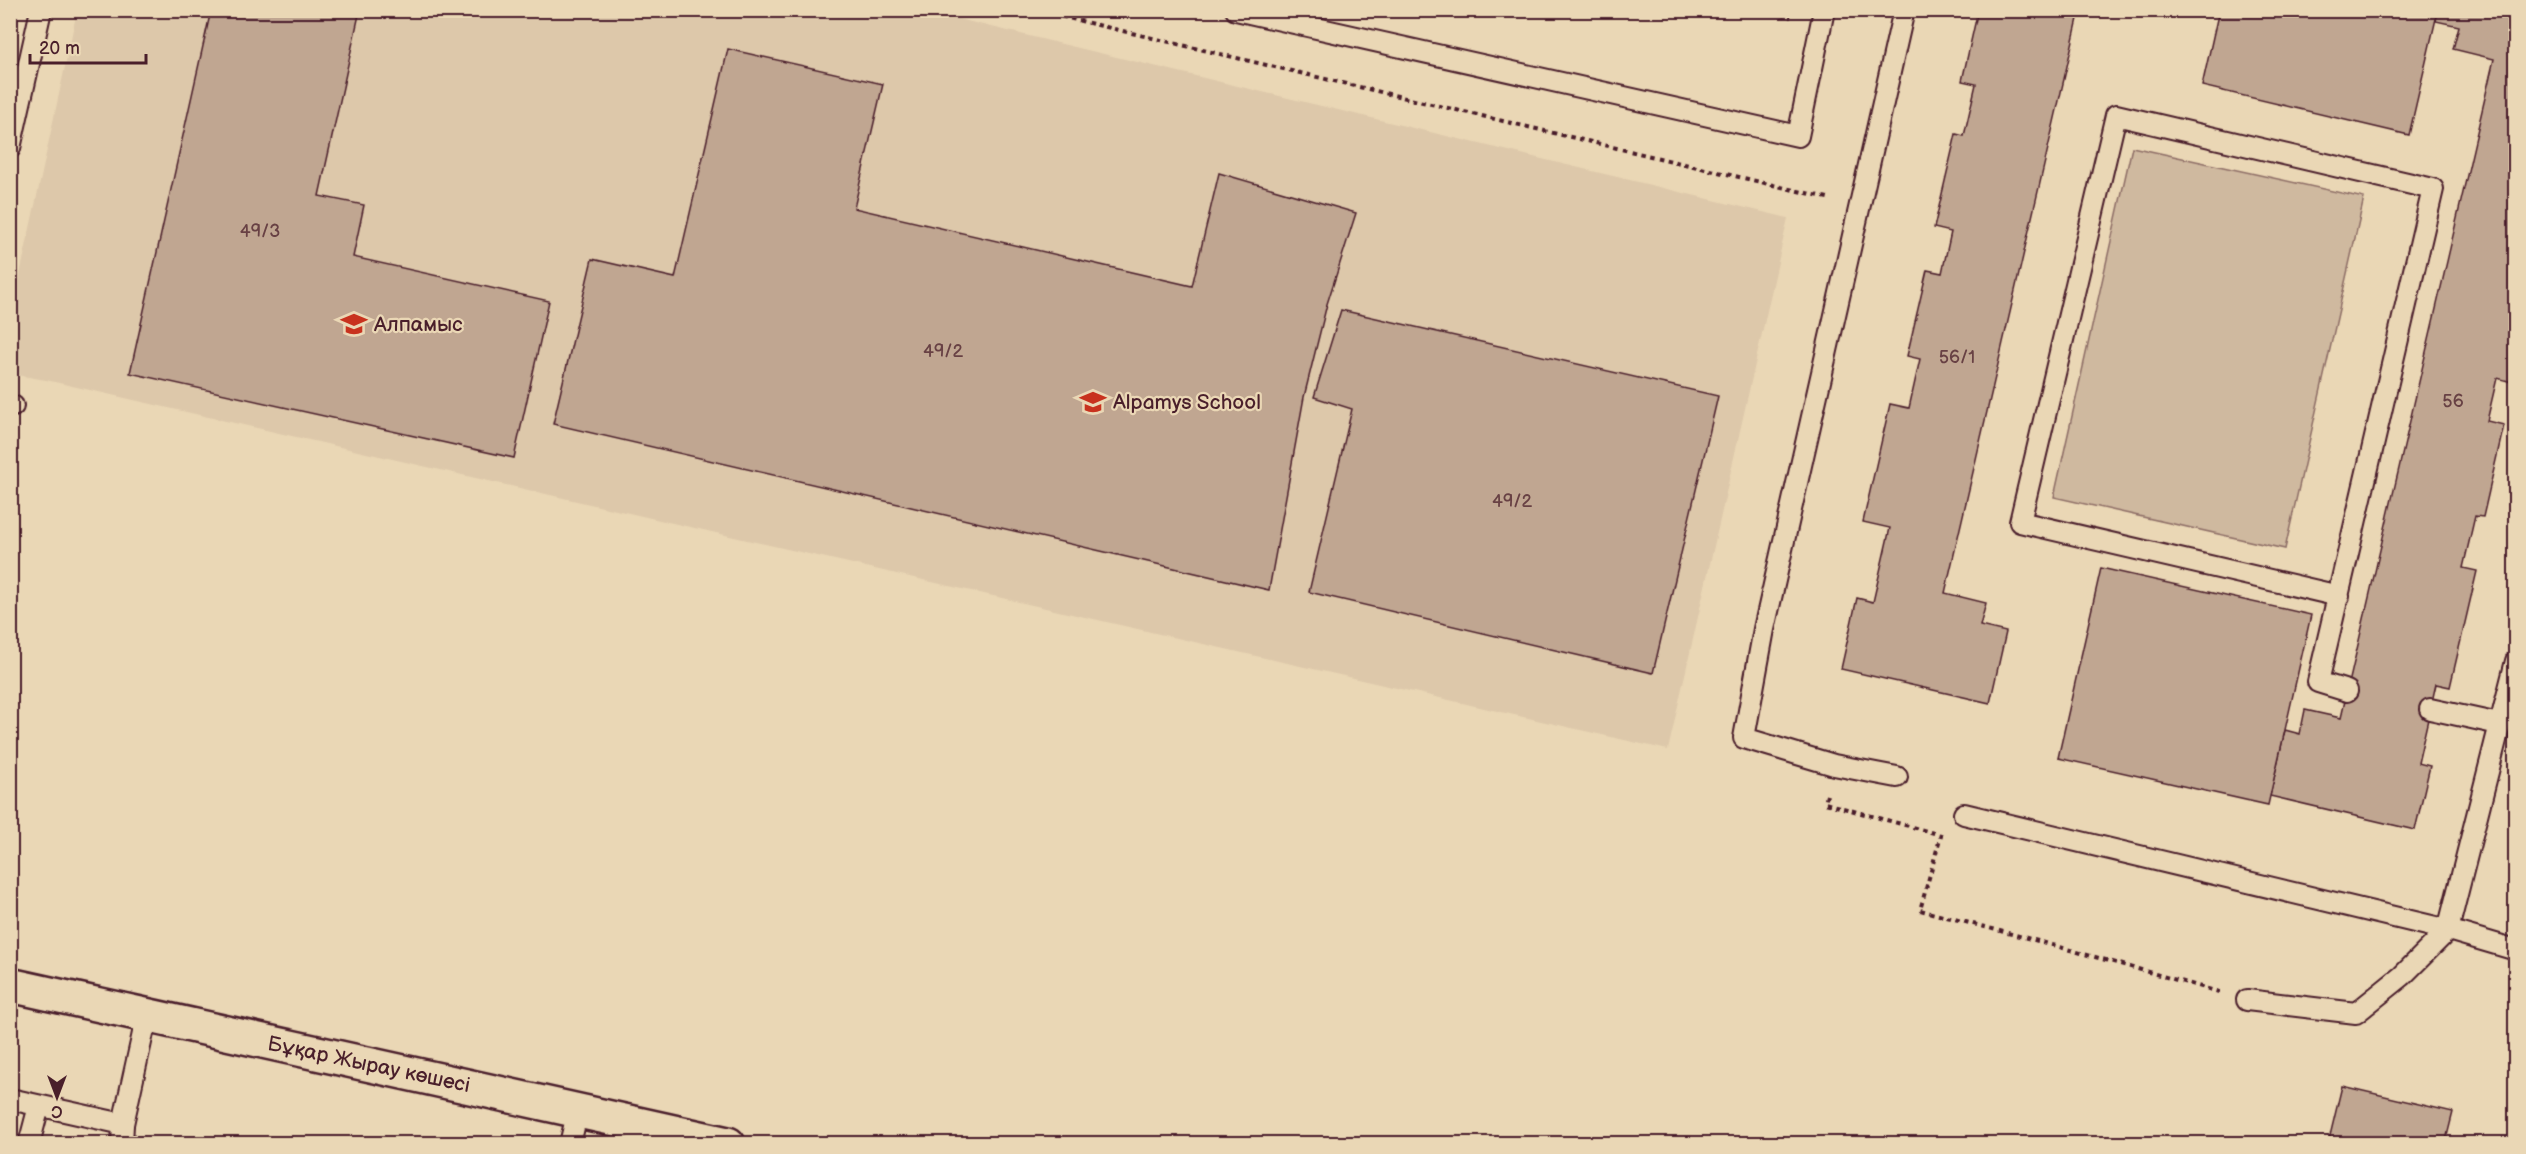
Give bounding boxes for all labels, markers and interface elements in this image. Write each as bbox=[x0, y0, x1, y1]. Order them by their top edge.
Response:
scale bar bbox=[30, 27, 146, 65]
text: 20 m bbox=[39, 38, 80, 59]
house number: 49/3 bbox=[240, 221, 280, 242]
school or university icon: Алпамыс bbox=[339, 309, 369, 339]
place label: Алпамыс bbox=[373, 312, 462, 337]
house number: 49/2 bbox=[923, 341, 963, 362]
house number: 56/1 bbox=[1939, 347, 1975, 368]
school or university icon: Alpamys School bbox=[1078, 387, 1108, 417]
place label: Alpamys School bbox=[1113, 390, 1261, 415]
house number: 56 bbox=[2442, 391, 2464, 412]
house number: 49/2 bbox=[1492, 491, 1532, 512]
street label: Бұқар Жырау көшесі bbox=[265, 1031, 472, 1098]
north arrow bbox=[27, 1067, 87, 1127]
text: С bbox=[51, 1101, 63, 1120]

